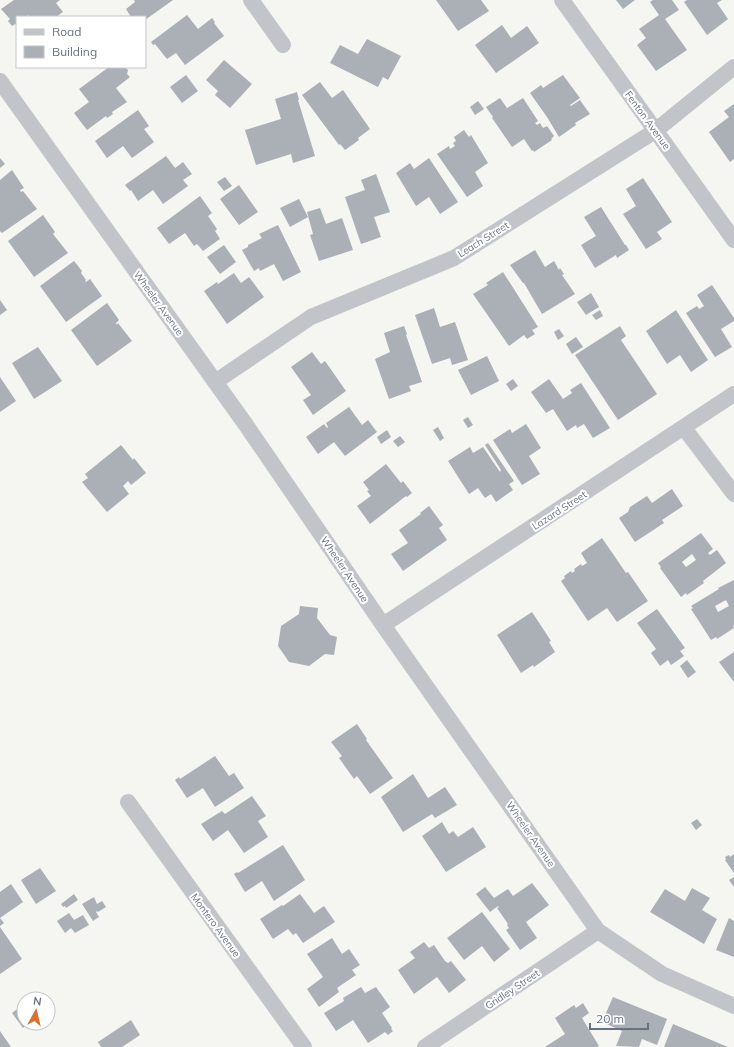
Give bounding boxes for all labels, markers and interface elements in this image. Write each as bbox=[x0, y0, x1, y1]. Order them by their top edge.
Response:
legend bbox=[16, 16, 146, 68]
text: Road bbox=[52, 24, 81, 39]
text: Building bbox=[52, 44, 97, 59]
street label: Fenton Avenue bbox=[622, 88, 673, 152]
street label: Leach Street bbox=[455, 218, 512, 260]
street label: Wheeler Avenue bbox=[131, 268, 186, 338]
street label: Lazard Street bbox=[530, 488, 589, 533]
street label: Wheeler Avenue bbox=[318, 534, 371, 605]
street label: Wheeler Avenue bbox=[503, 799, 558, 869]
street label: Montero Avenue bbox=[188, 891, 243, 960]
street label: Gridley Street bbox=[483, 966, 542, 1012]
north arrow bbox=[16, 991, 56, 1031]
text: N bbox=[32, 994, 42, 1009]
scale bar bbox=[590, 1005, 648, 1031]
text: 20 m bbox=[596, 1011, 624, 1026]

